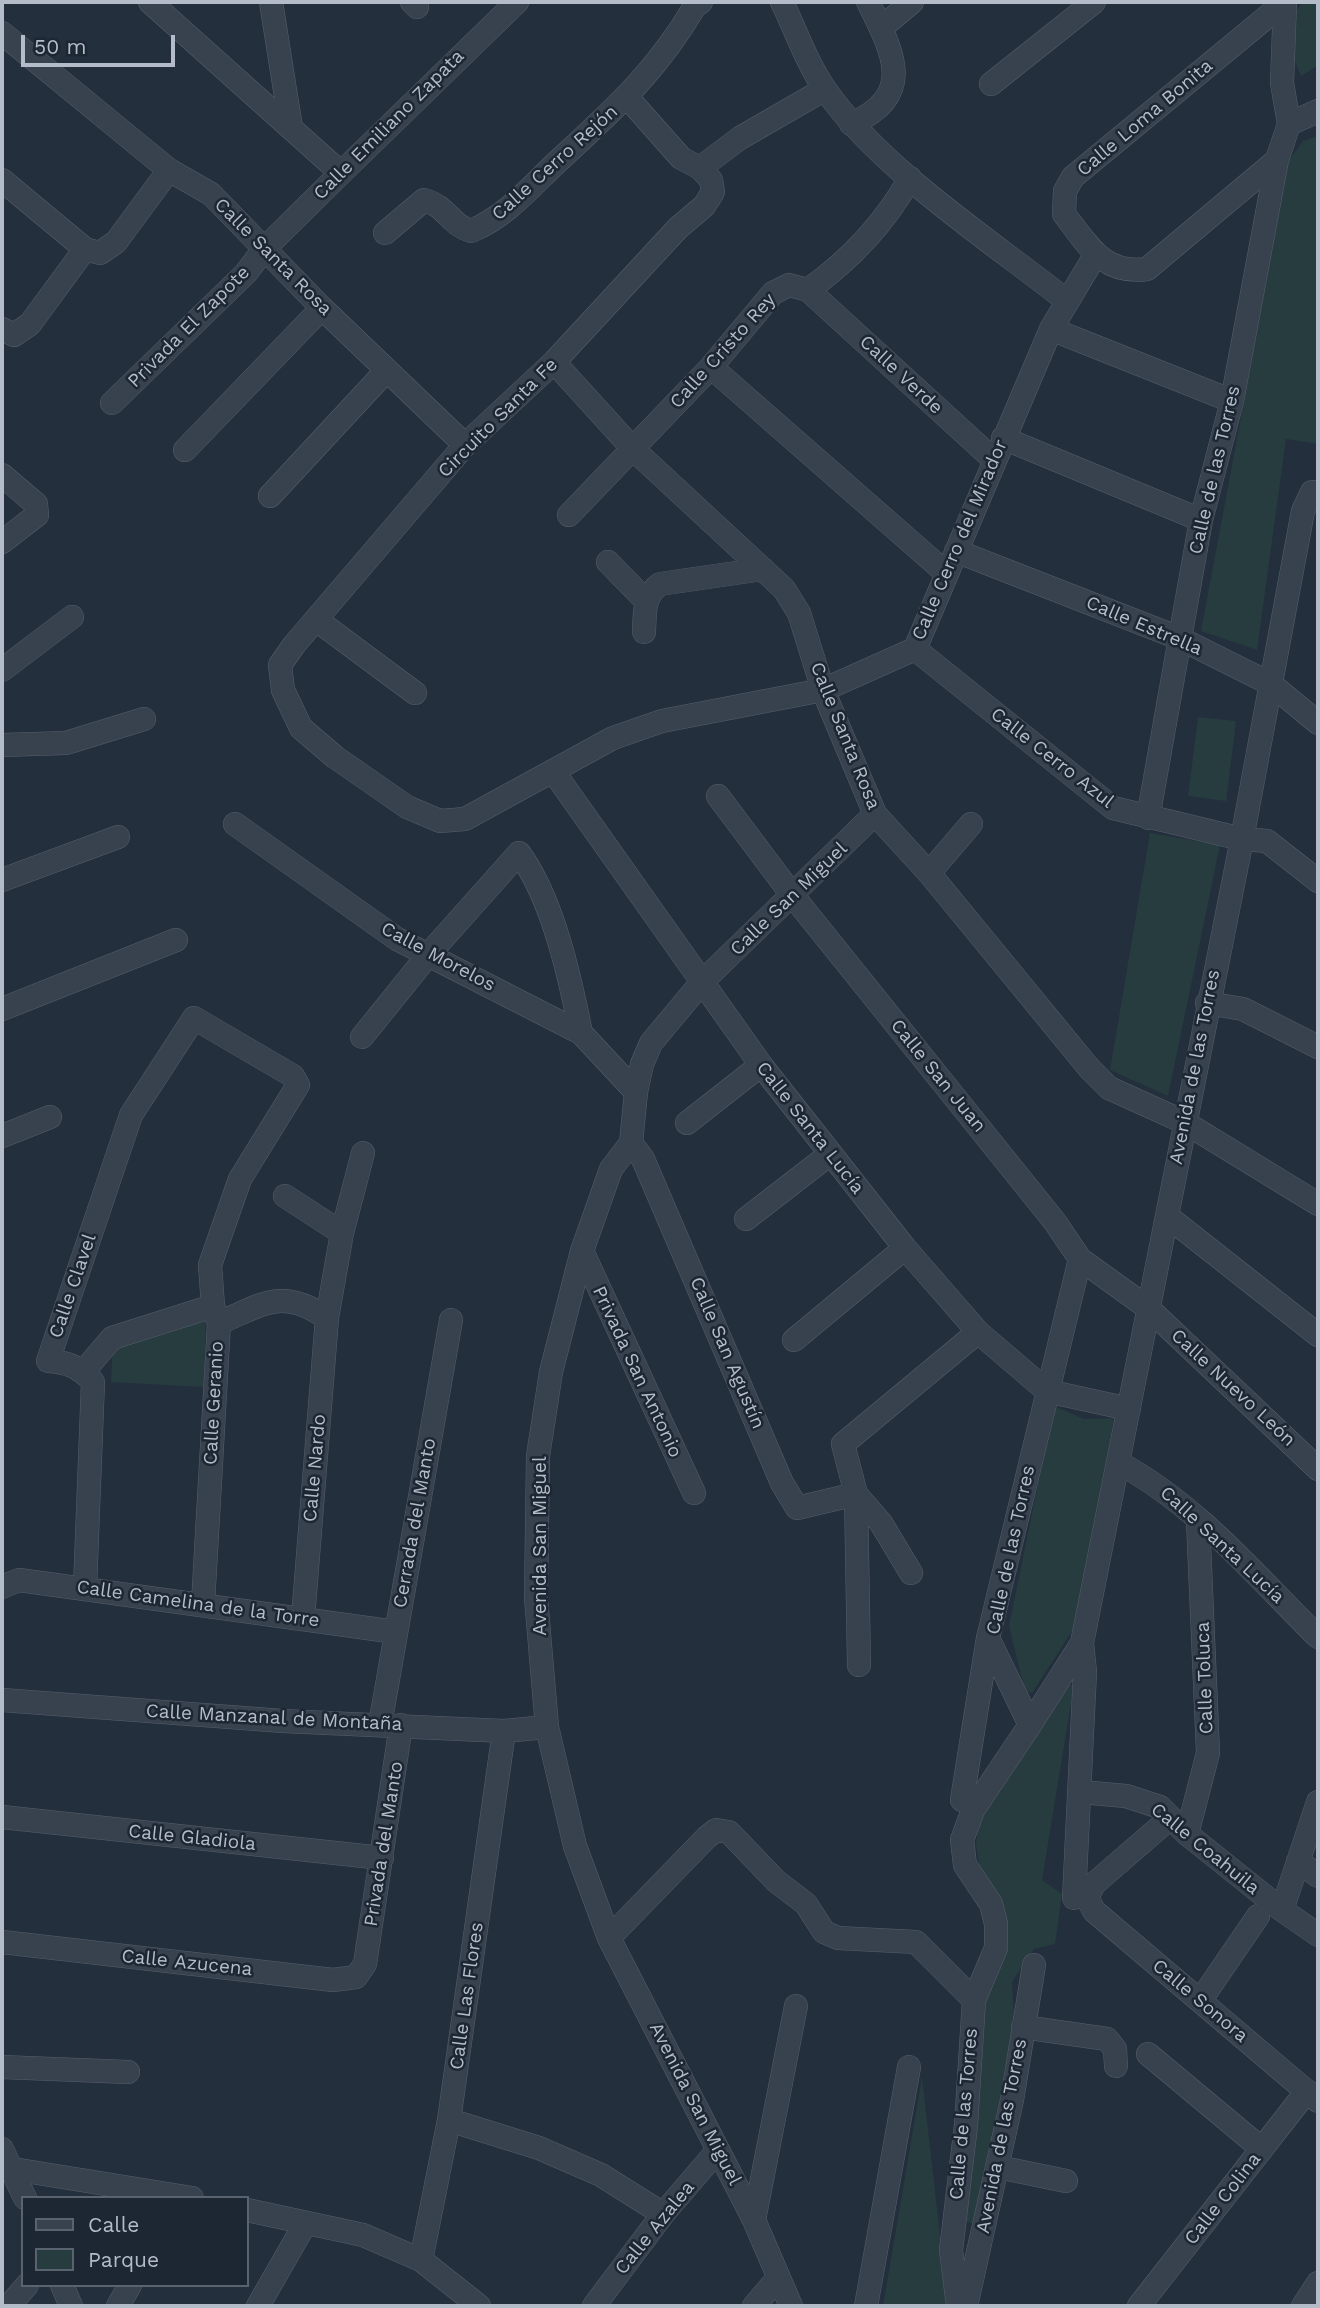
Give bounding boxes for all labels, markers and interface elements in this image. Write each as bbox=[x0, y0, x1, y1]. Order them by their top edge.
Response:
scale bar bbox=[24, 21, 178, 65]
text: 50 m bbox=[34, 34, 86, 59]
street label: Calle Emiliano Zapata bbox=[309, 45, 469, 205]
street label: Calle Loma Bonita bbox=[1073, 55, 1217, 181]
street label: Calle Cerro Rejón bbox=[487, 101, 623, 225]
street label: Calle Santa Rosa bbox=[209, 193, 337, 321]
street label: Privada El Zapote bbox=[123, 261, 255, 393]
street label: Calle Cristo Rey bbox=[665, 289, 781, 413]
street label: Calle Verde bbox=[855, 331, 947, 419]
street label: Circuito Santa Fe bbox=[433, 353, 563, 483]
street label: Calle de las Torres bbox=[1185, 384, 1245, 556]
street label: Calle Cerro del Mirador bbox=[907, 436, 1013, 644]
street label: Calle Estrella bbox=[1083, 591, 1205, 661]
street label: Calle Santa Rosa bbox=[805, 659, 885, 813]
street label: Calle Cerro Azul bbox=[986, 703, 1118, 813]
street label: Calle San Miguel bbox=[726, 837, 852, 961]
street label: Calle Morelos bbox=[377, 917, 499, 997]
street label: Avenida de las Torres bbox=[1165, 968, 1225, 1166]
street label: Calle San Juan bbox=[886, 1015, 990, 1137]
street label: Calle Santa Lucía bbox=[751, 1057, 869, 1199]
street label: Calle Clavel bbox=[45, 1231, 101, 1341]
street label: Calle San Agustín bbox=[685, 1274, 769, 1432]
street label: Privada San Antonio bbox=[587, 1283, 687, 1461]
street label: Calle Nuevo León bbox=[1166, 1324, 1300, 1452]
street label: Calle Geranio bbox=[199, 1340, 229, 1466]
street label: Calle Nardo bbox=[299, 1413, 331, 1523]
street label: Cerrada del Manto bbox=[389, 1436, 441, 1610]
street label: Avenida San Miguel bbox=[529, 1456, 551, 1636]
street label: Calle de las Torres bbox=[982, 1463, 1040, 1637]
street label: Calle Santa Lucía bbox=[1155, 1482, 1289, 1608]
street label: Calle Camelina de la Torre bbox=[75, 1576, 321, 1632]
street label: Calle Toluca bbox=[1192, 1621, 1218, 1735]
street label: Calle Manzanal de Montaña bbox=[145, 1700, 403, 1736]
street label: Privada del Manto bbox=[360, 1760, 408, 1928]
street label: Calle Coahuila bbox=[1146, 1798, 1264, 1900]
street label: Calle Gladiola bbox=[127, 1820, 257, 1856]
street label: Calle Las Flores bbox=[445, 1921, 489, 2071]
street label: Calle Azucena bbox=[120, 1945, 254, 1981]
street label: Calle Sonora bbox=[1148, 1954, 1252, 2048]
street label: Avenida San Miguel bbox=[644, 2019, 746, 2189]
street label: Calle de las Torres bbox=[945, 2027, 983, 2201]
street label: Avenida de las Torres bbox=[972, 2037, 1032, 2235]
street label: Calle Colina bbox=[1180, 2148, 1266, 2250]
street label: Calle Azalea bbox=[610, 2177, 700, 2279]
legend bbox=[21, 2196, 248, 2287]
text: Calle bbox=[88, 2212, 139, 2237]
text: Parque bbox=[88, 2247, 159, 2272]

